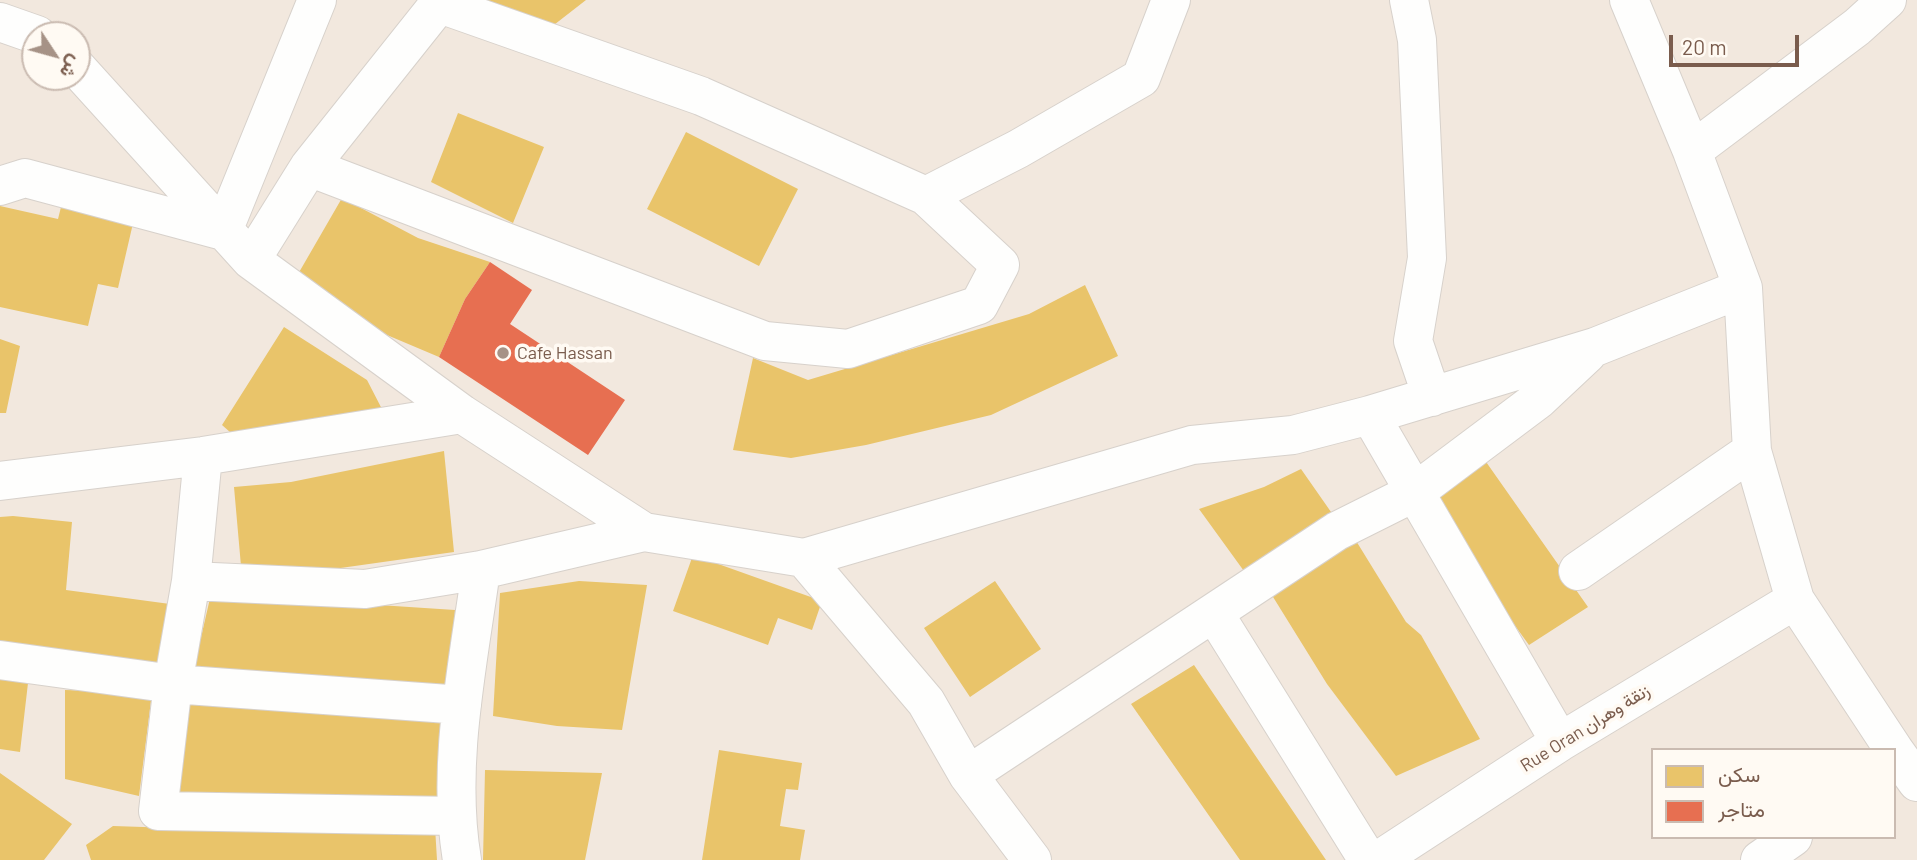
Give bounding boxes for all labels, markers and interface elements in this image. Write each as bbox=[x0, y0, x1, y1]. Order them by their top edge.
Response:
north arrow bbox=[21, 21, 91, 91]
scale bar bbox=[1672, 21, 1801, 65]
text: 20 m bbox=[1682, 34, 1727, 59]
text: ش bbox=[56, 51, 88, 83]
place label: Cafe Hassan bbox=[517, 342, 613, 364]
marker: Cafe Hassan bbox=[495, 345, 511, 361]
street label: Rue Oran زنقة وهران bbox=[1516, 679, 1654, 777]
legend bbox=[1651, 748, 1896, 839]
text: سكن bbox=[1718, 761, 1760, 786]
text: متاجر bbox=[1718, 796, 1765, 821]

